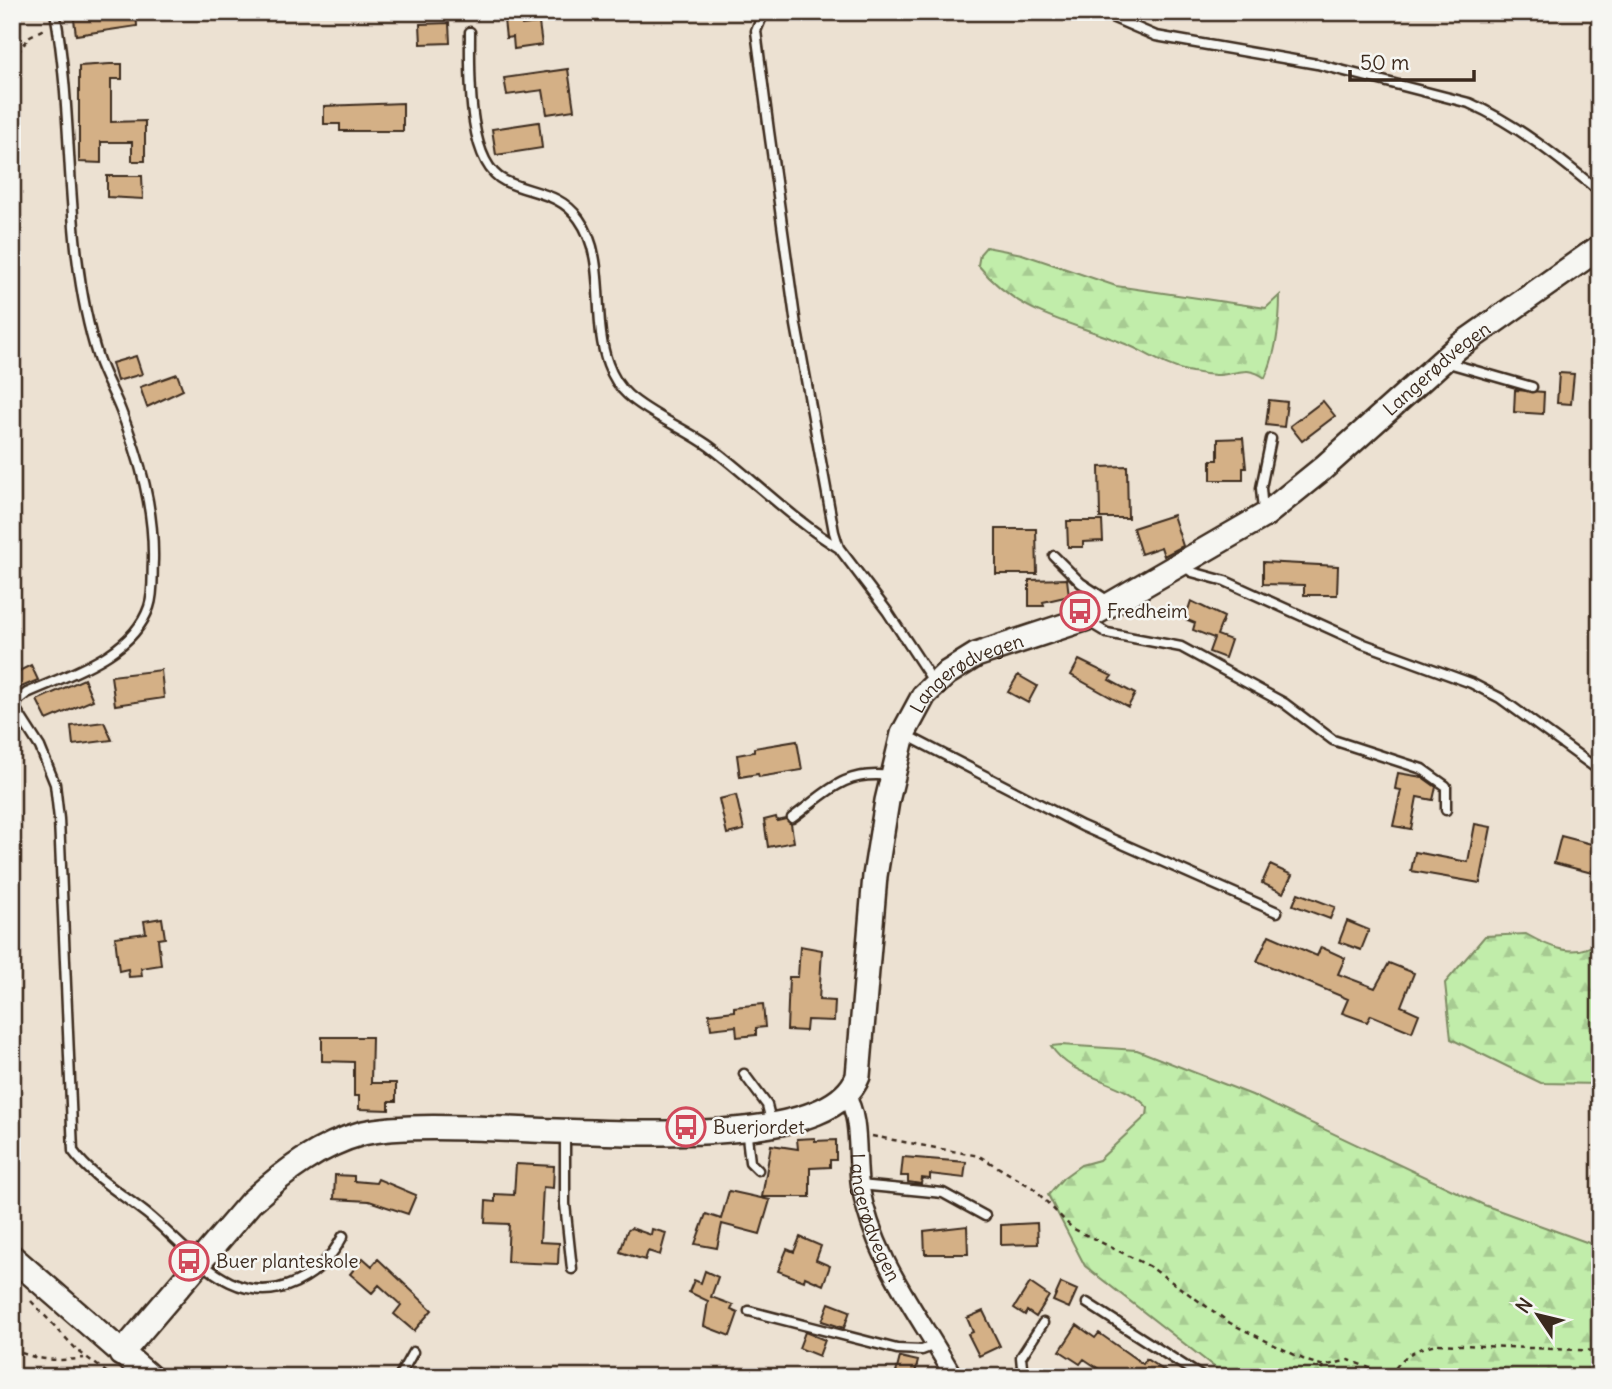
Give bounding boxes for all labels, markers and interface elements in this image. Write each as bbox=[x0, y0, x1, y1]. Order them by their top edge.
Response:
scale bar bbox=[1350, 38, 1474, 82]
text: 50 m bbox=[1360, 49, 1409, 76]
street label: Langerødvegen bbox=[1378, 316, 1495, 421]
bus stop icon: Fredheim bbox=[1059, 590, 1101, 632]
place label: Fredheim bbox=[1107, 599, 1188, 623]
street label: Langerødvegen bbox=[905, 628, 1027, 717]
bus stop icon: Buerjordet bbox=[665, 1106, 707, 1148]
place label: Buerjordet bbox=[713, 1115, 805, 1139]
street label: Langerødvegen bbox=[846, 1153, 906, 1286]
bus stop icon: Buer planteskole bbox=[168, 1240, 210, 1282]
place label: Buer planteskole bbox=[216, 1249, 359, 1273]
north arrow bbox=[1504, 1280, 1574, 1350]
text: N bbox=[1510, 1293, 1538, 1318]

